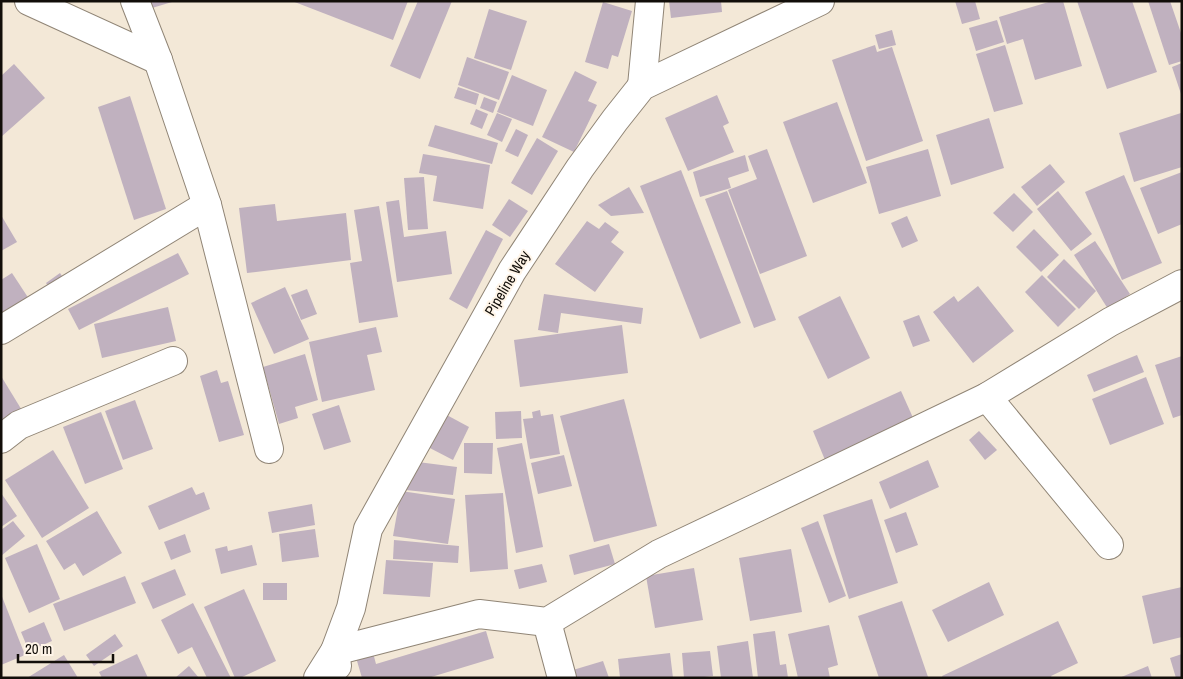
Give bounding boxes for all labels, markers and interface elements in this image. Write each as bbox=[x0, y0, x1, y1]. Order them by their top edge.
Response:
street label: Pipeline Way bbox=[479, 246, 535, 320]
scale bar bbox=[18, 632, 112, 664]
text: 20 m bbox=[25, 638, 52, 659]

